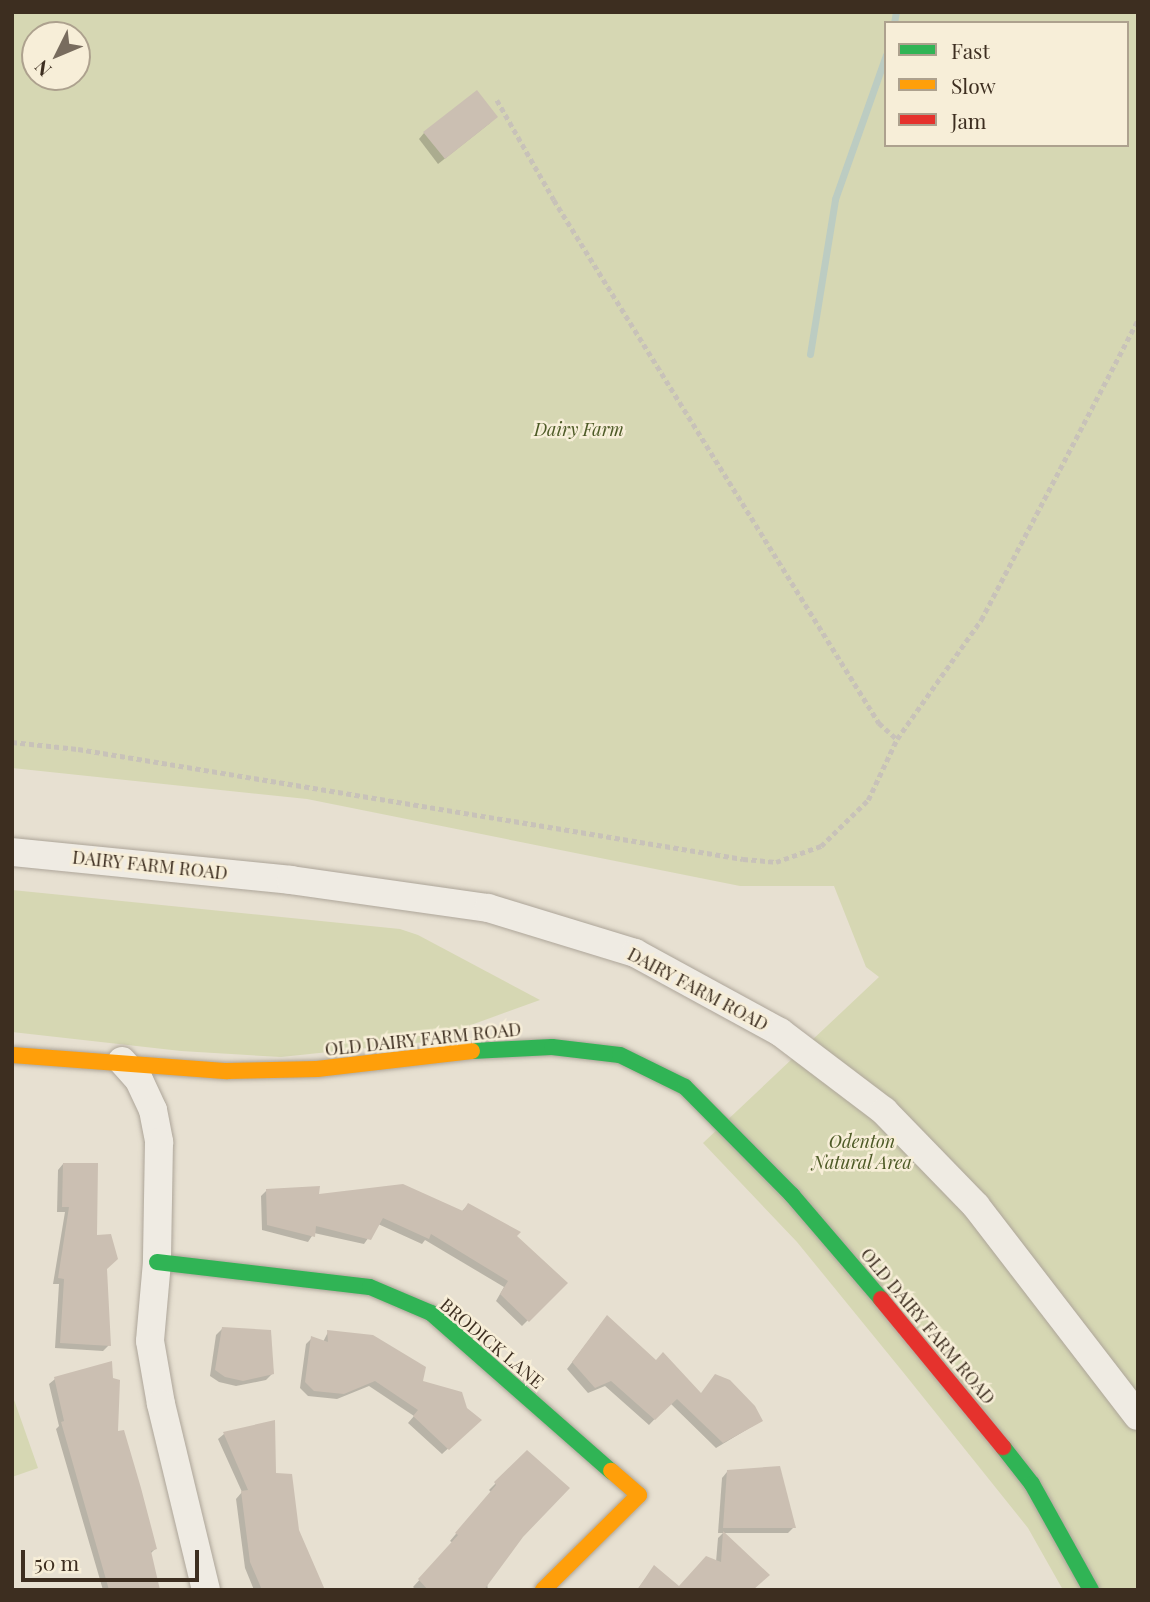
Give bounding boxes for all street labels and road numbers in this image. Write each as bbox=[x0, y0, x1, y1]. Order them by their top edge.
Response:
street label: DAIRY FARM ROAD bbox=[71, 846, 229, 884]
street label: DAIRY FARM ROAD bbox=[624, 943, 772, 1035]
street label: OLD DAIRY FARM ROAD bbox=[323, 1018, 523, 1060]
street label: OLD DAIRY FARM ROAD bbox=[856, 1243, 1000, 1409]
street label: BRODICK LANE bbox=[436, 1293, 548, 1393]

